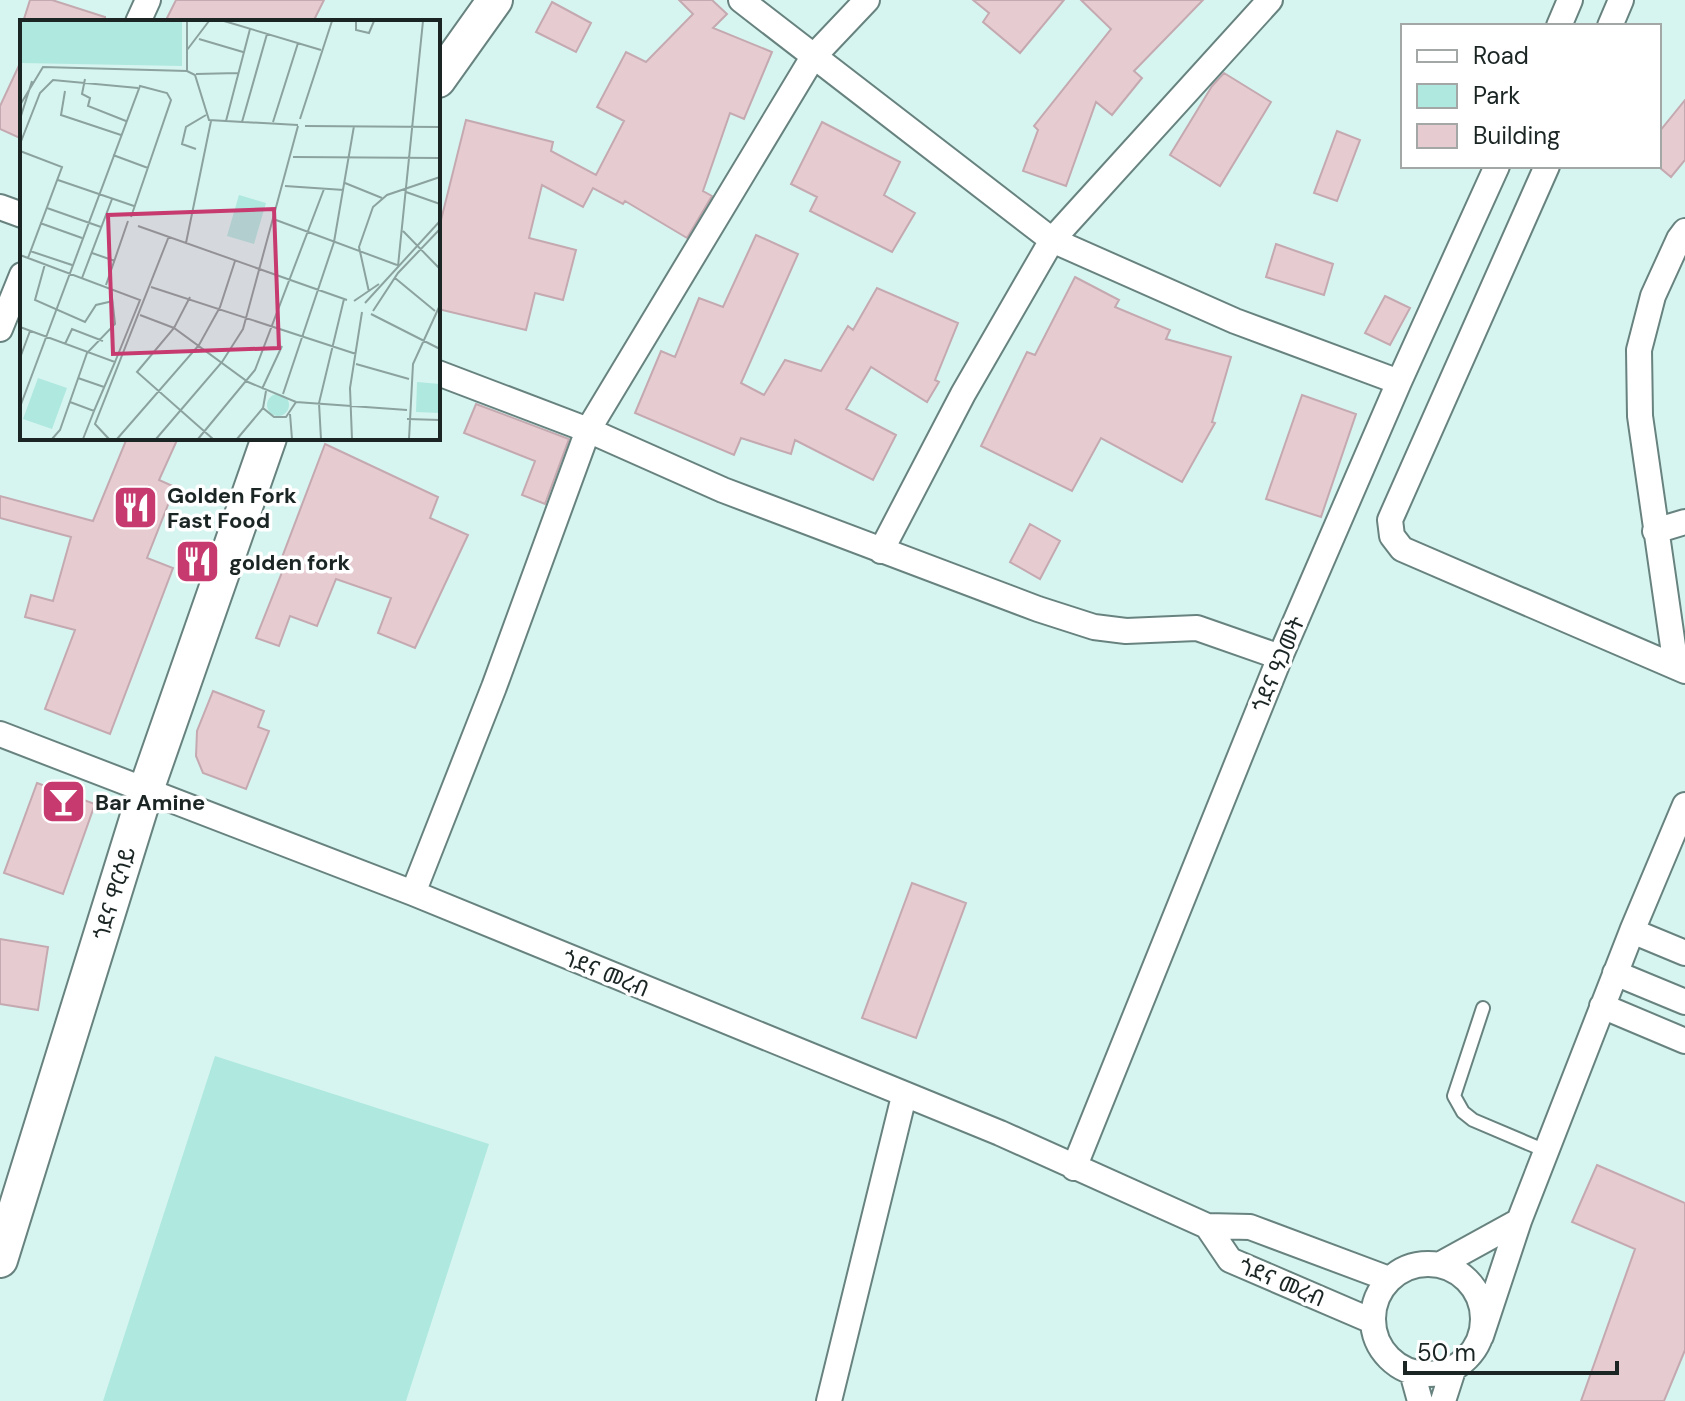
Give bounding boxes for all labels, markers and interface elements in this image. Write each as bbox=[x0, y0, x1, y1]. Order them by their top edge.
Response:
inset map bbox=[20, 20, 440, 440]
legend bbox=[1401, 24, 1661, 168]
text: Road bbox=[1473, 40, 1529, 71]
text: Park bbox=[1473, 80, 1520, 111]
text: Building bbox=[1473, 120, 1560, 151]
place label: Golden Fork Fast Food bbox=[167, 481, 297, 535]
restaurant icon: Golden Fork Fast Food bbox=[112, 484, 160, 532]
restaurant icon: golden fork bbox=[174, 538, 222, 586]
place label: golden fork bbox=[229, 548, 351, 577]
street label: ጎደና ዓጋመት bbox=[1245, 612, 1312, 717]
bar icon: Bar Amine bbox=[40, 778, 88, 826]
place label: Bar Amine bbox=[95, 788, 205, 817]
street label: ጎደና ዋርሳይ bbox=[87, 843, 142, 943]
street label: ጎደና መረብ bbox=[558, 943, 653, 1004]
street label: ጎደና መረብ bbox=[1234, 1251, 1329, 1314]
scale bar bbox=[1405, 1325, 1617, 1375]
text: 50 m bbox=[1417, 1337, 1476, 1368]

